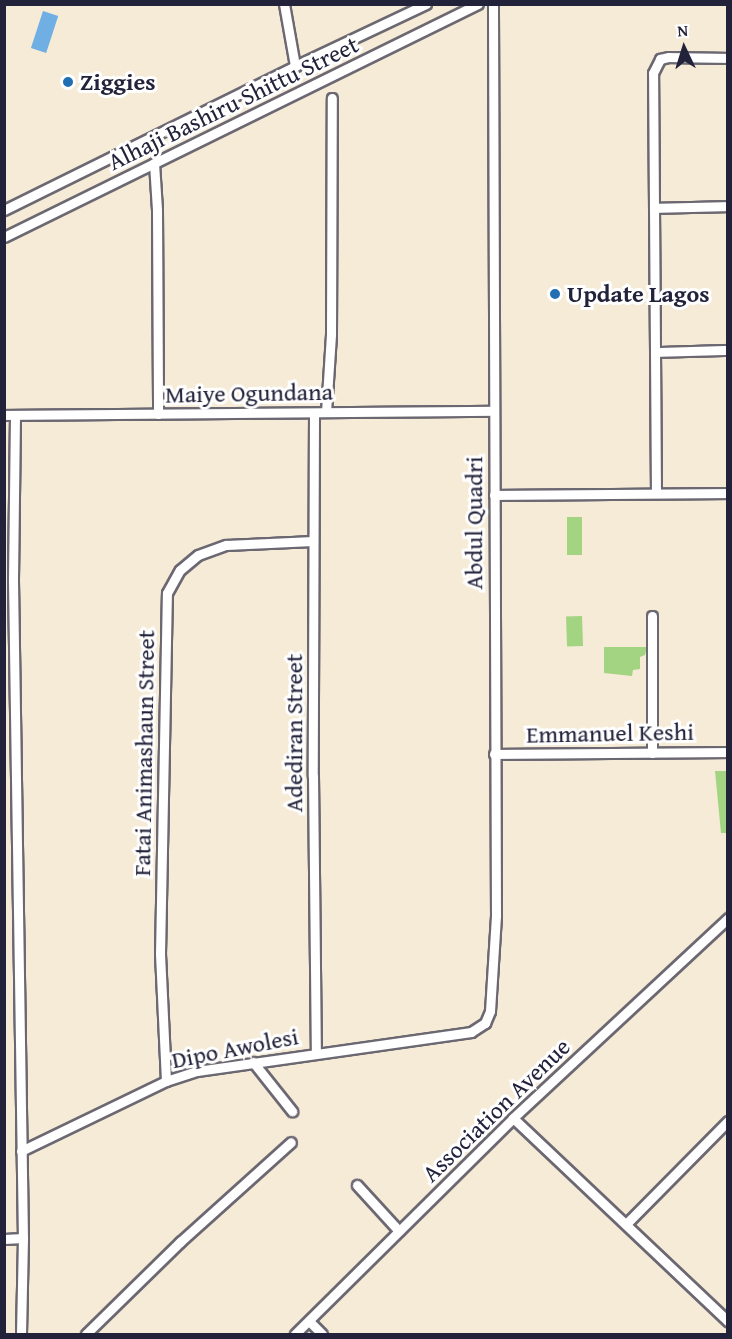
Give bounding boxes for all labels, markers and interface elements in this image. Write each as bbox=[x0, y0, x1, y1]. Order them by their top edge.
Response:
north arrow bbox=[654, 18, 714, 78]
text: N bbox=[677, 18, 689, 42]
street label: Alhaji Bashiru Shittu Street bbox=[103, 30, 363, 176]
place label: Ziggies bbox=[80, 68, 156, 96]
marker: Ziggies bbox=[61, 75, 75, 89]
place label: Update Lagos bbox=[567, 280, 710, 308]
marker: Update Lagos bbox=[548, 287, 562, 301]
street label: Maiye Ogundana bbox=[165, 377, 333, 409]
street label: Abdul Quadri bbox=[460, 456, 488, 590]
street label: Fatai Animashaun Street bbox=[127, 630, 161, 876]
street label: Adediran Street bbox=[280, 654, 308, 812]
street label: Emmanuel Keshi bbox=[526, 717, 694, 749]
street label: Dipo Awolesi bbox=[169, 1022, 301, 1074]
street label: Association Avenue bbox=[416, 1032, 576, 1188]

